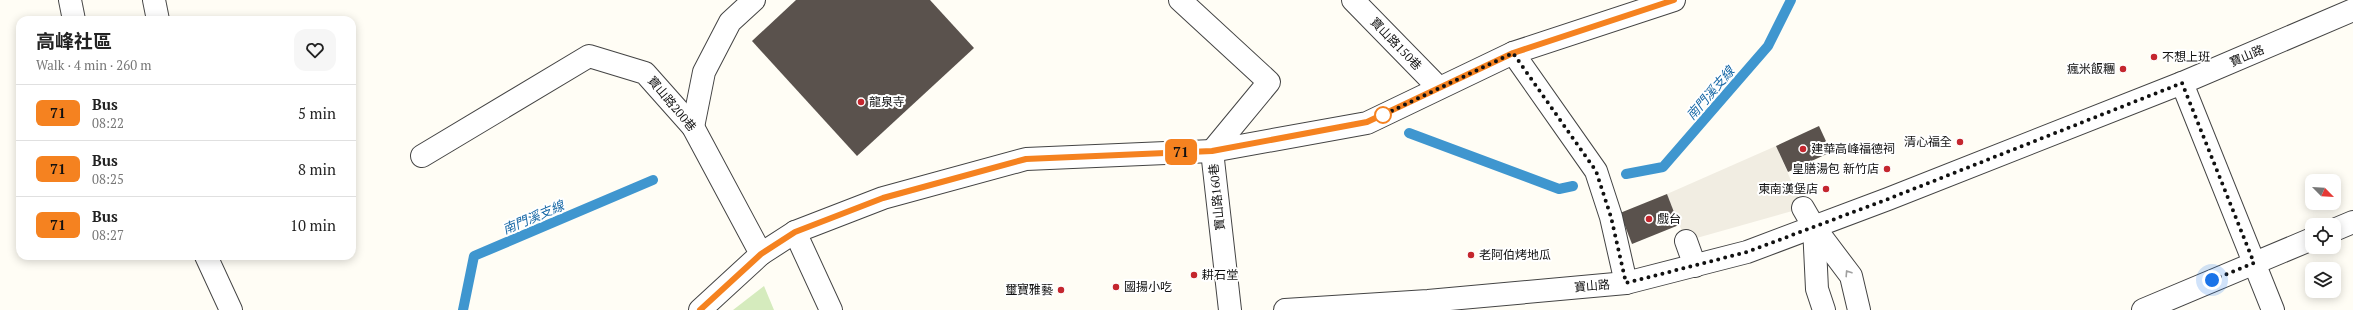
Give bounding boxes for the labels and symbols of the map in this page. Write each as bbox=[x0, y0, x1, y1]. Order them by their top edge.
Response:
street label: 寶山路150巷 bbox=[1368, 14, 1425, 73]
street label: 寶山路 bbox=[2227, 42, 2266, 69]
place label: 不想上班 bbox=[2162, 49, 2210, 64]
marker: 不想上班 bbox=[2149, 52, 2159, 62]
water label: 南門溪支線 bbox=[1682, 61, 1739, 123]
place label: 瘋米飯糰 bbox=[2067, 61, 2115, 76]
marker: 瘋米飯糰 bbox=[2118, 64, 2128, 74]
street label: 寶山路200巷 bbox=[645, 73, 700, 134]
place label: 龍泉寺 bbox=[869, 94, 905, 109]
marker: 龍泉寺 bbox=[856, 97, 866, 107]
unlabelled marker bbox=[1374, 106, 1392, 124]
place label: 清心福全 bbox=[1904, 134, 1952, 149]
marker: 清心福全 bbox=[1955, 137, 1965, 147]
line badge: 71 bbox=[1163, 139, 1199, 165]
place label: 建華高峰福德祠 bbox=[1811, 141, 1895, 156]
marker: 建華高峰福德祠 bbox=[1798, 144, 1808, 154]
place label: 皇膳湯包 新竹店 bbox=[1792, 161, 1879, 176]
street label: 寶山路160巷 bbox=[1206, 163, 1227, 231]
marker: 皇膳湯包 新竹店 bbox=[1882, 164, 1892, 174]
north arrow bbox=[2305, 174, 2341, 210]
place label: 東南漢堡店 bbox=[1758, 181, 1818, 196]
marker: 東南漢堡店 bbox=[1821, 184, 1831, 194]
water label: 南門溪支線 bbox=[500, 195, 568, 238]
place label: 戲台 bbox=[1657, 211, 1681, 226]
marker: 戲台 bbox=[1644, 214, 1654, 224]
place label: 老阿伯烤地瓜 bbox=[1479, 247, 1551, 262]
marker: 老阿伯烤地瓜 bbox=[1466, 250, 1476, 260]
place label: 耕石堂 bbox=[1202, 267, 1238, 282]
marker: 耕石堂 bbox=[1189, 270, 1199, 280]
one-way arrow bbox=[1845, 270, 1852, 277]
your location bbox=[2202, 270, 2222, 290]
street label: 寶山路 bbox=[1573, 276, 1611, 295]
place label: 國揚小吃 bbox=[1124, 279, 1172, 294]
place label: 璽寶雅藝 bbox=[1005, 282, 1053, 297]
marker: 國揚小吃 bbox=[1111, 282, 1121, 292]
marker: 璽寶雅藝 bbox=[1056, 285, 1066, 295]

